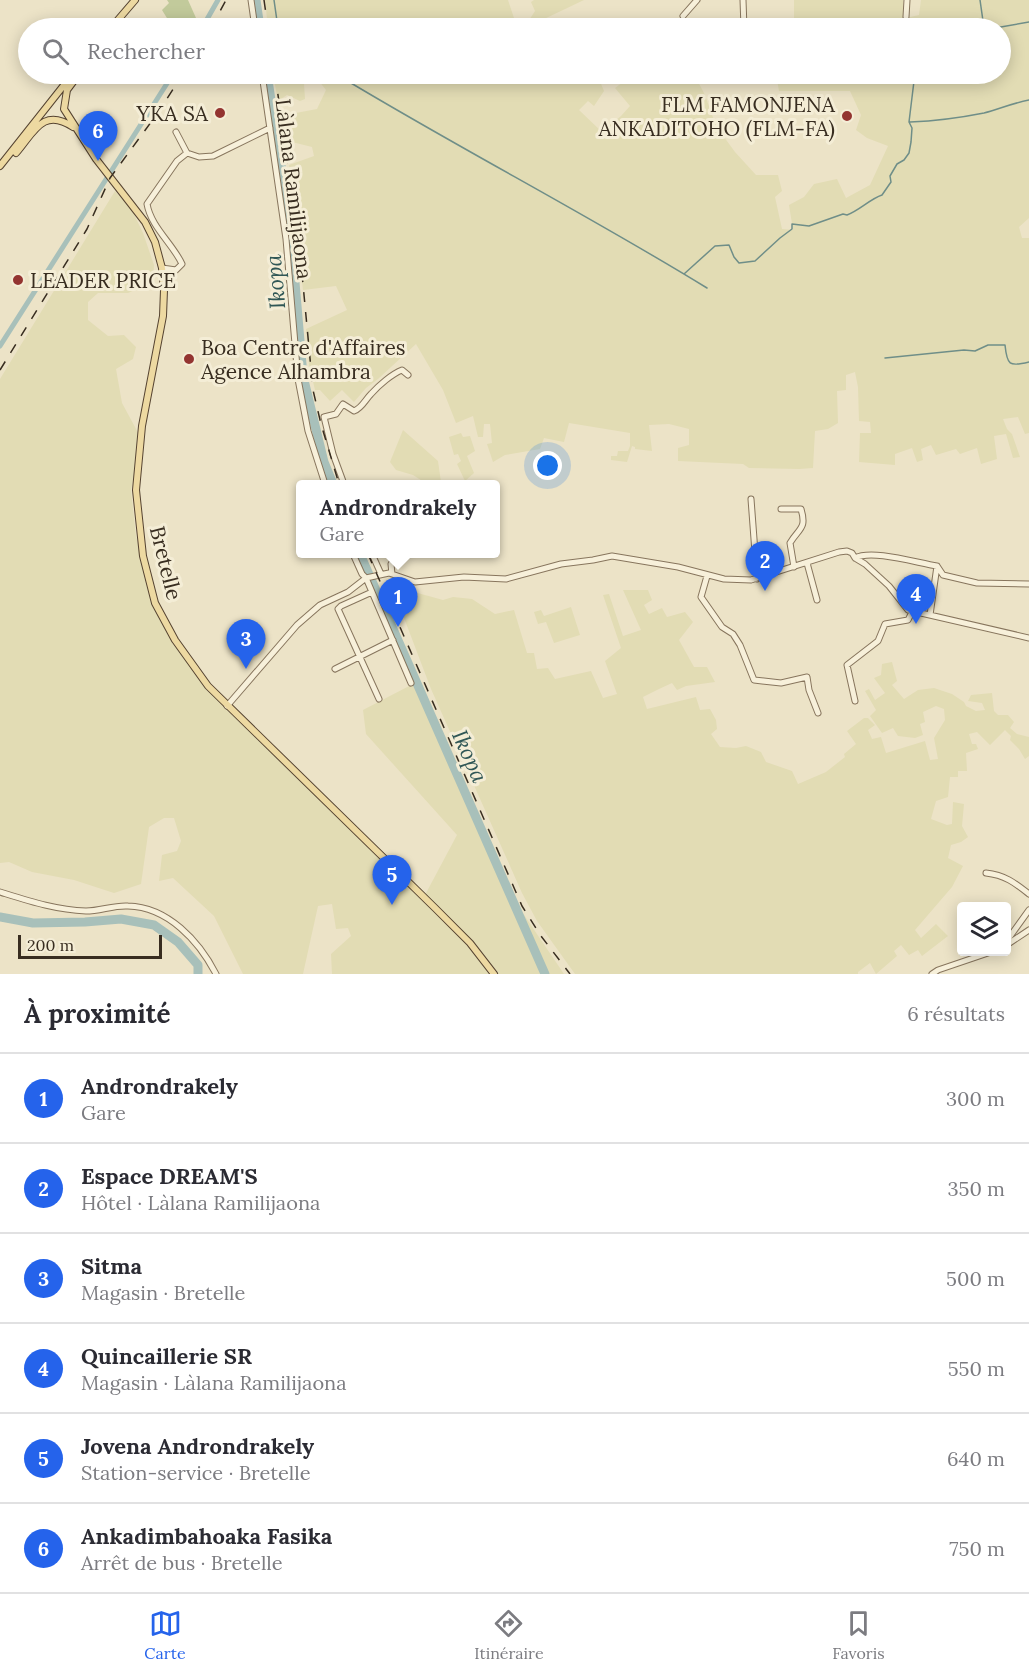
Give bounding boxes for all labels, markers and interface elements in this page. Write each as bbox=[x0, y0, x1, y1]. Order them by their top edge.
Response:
search box bbox=[18, 18, 1011, 84]
icon: search bbox=[39, 35, 72, 68]
text: Rechercher bbox=[87, 37, 205, 65]
place label: FLM FAMONJENA ANKADITOHO (FLM-FA) bbox=[597, 91, 836, 142]
street label: Làlana Ramilijaona bbox=[270, 97, 318, 281]
place label: YKA SA bbox=[136, 100, 209, 127]
marker: YKA SA bbox=[213, 106, 227, 120]
marker: FLM FAMONJENA ANKADITOHO (FLM-FA) bbox=[840, 109, 854, 123]
pin: 6 bbox=[78, 112, 118, 161]
water label: Ikopa bbox=[259, 253, 291, 310]
place label: LEADER PRICE bbox=[30, 267, 176, 294]
marker: LEADER PRICE bbox=[11, 273, 25, 287]
place label: Boa Centre d'Affaires Agence Alhambra bbox=[200, 334, 406, 385]
marker: Boa Centre d'Affaires Agence Alhambra bbox=[182, 352, 196, 366]
your location bbox=[533, 451, 562, 480]
popup bbox=[296, 480, 500, 558]
text: Androndrakely bbox=[320, 493, 476, 521]
text: Gare bbox=[320, 521, 364, 546]
street label: Bretelle bbox=[144, 523, 188, 603]
pin: 2 bbox=[746, 542, 784, 591]
pin: 4 bbox=[896, 574, 936, 624]
pin: 1 bbox=[378, 578, 418, 627]
pin: 3 bbox=[226, 620, 266, 669]
water label: Ikopa bbox=[446, 725, 494, 788]
pin: 5 bbox=[372, 856, 412, 905]
map controls bbox=[957, 902, 1011, 956]
button: layers bbox=[957, 902, 1011, 956]
scale bar bbox=[18, 932, 162, 959]
text: 200 m bbox=[27, 935, 74, 955]
text: À proximité bbox=[24, 997, 170, 1030]
text: 6 résultats bbox=[907, 1001, 1005, 1026]
text: Androndrakely bbox=[81, 1072, 238, 1100]
text: 1 bbox=[39, 1086, 48, 1111]
text: 300 m bbox=[946, 1086, 1005, 1111]
text: Gare bbox=[81, 1100, 126, 1125]
text: Espace DREAM'S bbox=[81, 1162, 258, 1190]
text: 2 bbox=[38, 1176, 49, 1201]
text: 350 m bbox=[947, 1176, 1005, 1201]
text: Hôtel · Làlana Ramilijaona bbox=[81, 1190, 320, 1215]
text: Sitma bbox=[81, 1252, 142, 1280]
text: 3 bbox=[38, 1266, 49, 1291]
text: 500 m bbox=[946, 1266, 1005, 1291]
text: Magasin · Bretelle bbox=[81, 1280, 245, 1305]
text: Quincaillerie SR bbox=[81, 1342, 252, 1370]
text: 4 bbox=[38, 1356, 49, 1381]
text: 550 m bbox=[948, 1356, 1005, 1381]
text: Magasin · Làlana Ramilijaona bbox=[81, 1370, 347, 1395]
text: Jovena Androndrakely bbox=[81, 1432, 314, 1460]
text: 5 bbox=[38, 1446, 49, 1471]
text: 640 m bbox=[947, 1446, 1005, 1471]
text: Station-service · Bretelle bbox=[81, 1460, 310, 1485]
text: Ankadimbahoaka Fasika bbox=[81, 1522, 332, 1550]
text: 6 bbox=[38, 1536, 49, 1561]
text: 750 m bbox=[949, 1536, 1005, 1561]
text: Arrêt de bus · Bretelle bbox=[81, 1550, 283, 1575]
tab: Carte bbox=[144, 1607, 186, 1663]
tab: Itinéraire bbox=[474, 1607, 544, 1663]
tab: Favoris bbox=[832, 1607, 885, 1663]

